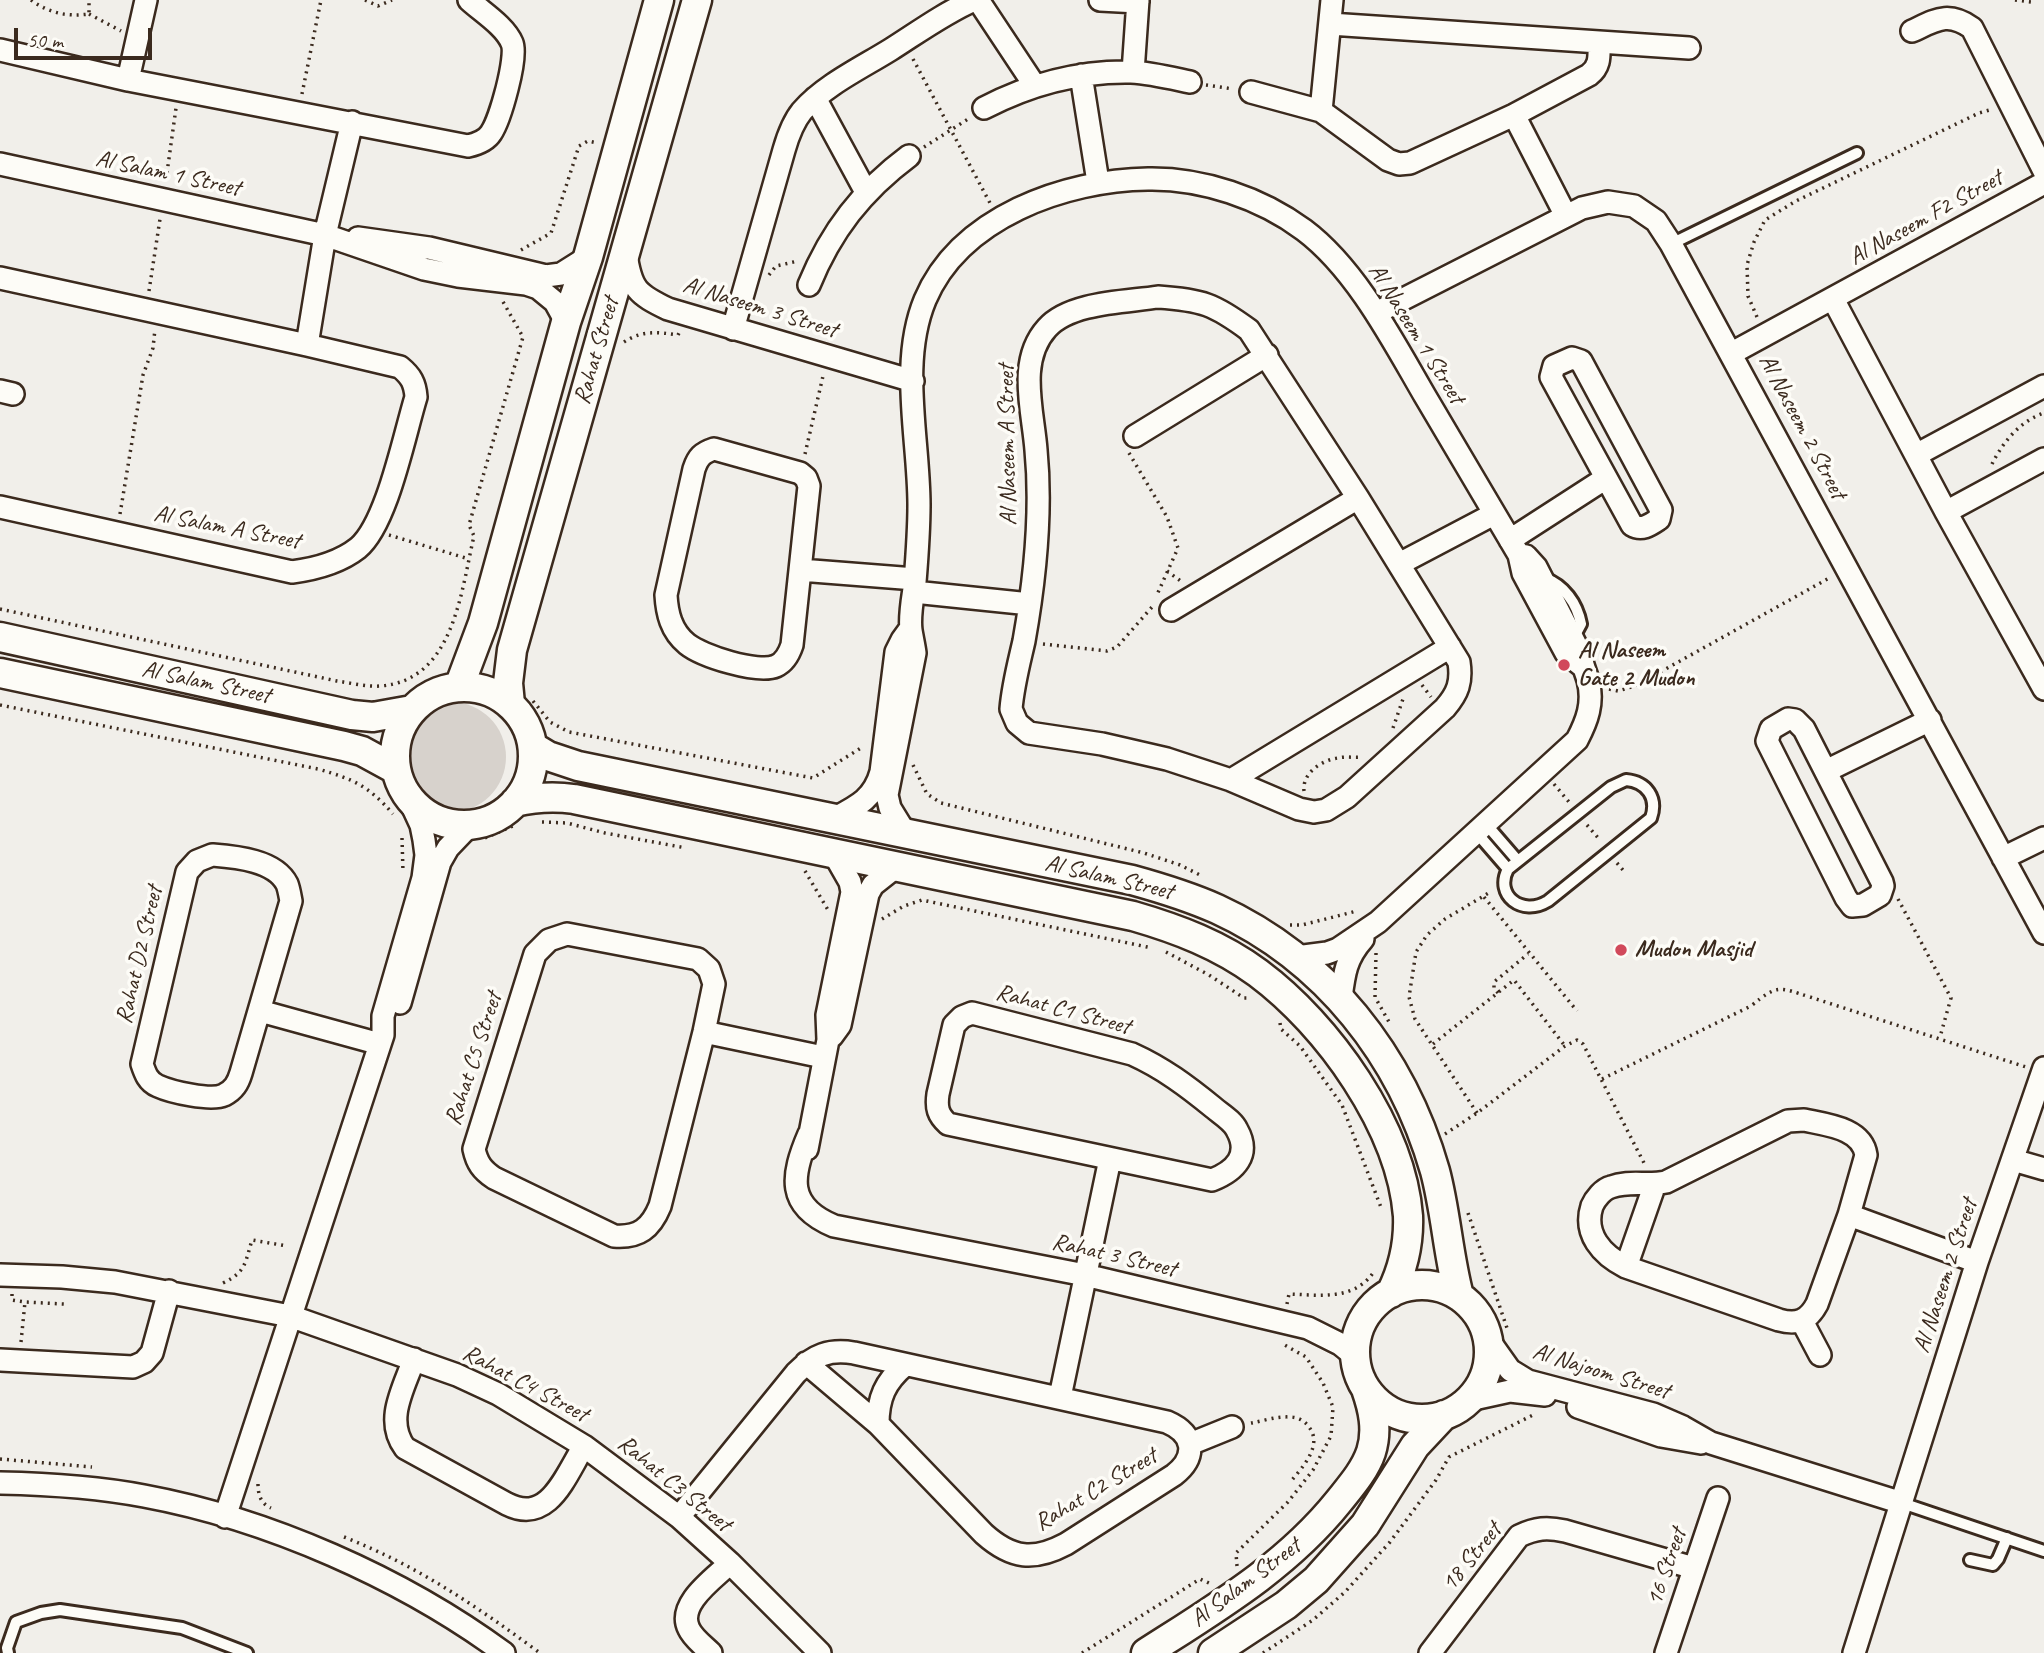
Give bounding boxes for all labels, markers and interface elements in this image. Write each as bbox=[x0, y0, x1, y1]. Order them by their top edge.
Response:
scale bar bbox=[18, 14, 156, 58]
text: 50 m bbox=[27, 27, 63, 53]
street label: Al Salam 1 Street bbox=[93, 145, 243, 203]
street label: Al Naseem F2 Street bbox=[1844, 164, 2008, 272]
street label: Al Naseem 1 Street bbox=[1361, 259, 1471, 409]
street label: Al Naseem 3 Street bbox=[679, 271, 841, 345]
street label: Rahat Street bbox=[568, 294, 626, 408]
street label: Al Naseem 2 Street bbox=[1752, 350, 1852, 504]
street label: Al Naseem A Street bbox=[992, 364, 1024, 526]
street label: Al Salam A Street bbox=[152, 500, 302, 556]
place label: Al Naseem Gate 2 Mudon bbox=[1578, 637, 1694, 693]
street label: Al Salam Street bbox=[139, 655, 273, 711]
marker: Al Naseem Gate 2 Mudon bbox=[1556, 657, 1572, 673]
street label: Al Salam Street bbox=[1042, 849, 1176, 907]
street label: Rahat D2 Street bbox=[110, 883, 170, 1027]
place label: Mudon Masjid bbox=[1635, 936, 1752, 964]
marker: Mudon Masjid bbox=[1613, 942, 1629, 958]
street label: Rahat C1 Street bbox=[993, 978, 1133, 1042]
street label: Rahat C5 Street bbox=[439, 989, 509, 1129]
street label: Al Naseem 2 Street bbox=[1908, 1195, 1984, 1357]
street label: Rahat 3 Street bbox=[1049, 1228, 1179, 1284]
street label: Al Najoom Street bbox=[1529, 1338, 1673, 1406]
street label: Rahat C4 Street bbox=[457, 1339, 593, 1429]
street label: Rahat C3 Street bbox=[611, 1429, 737, 1539]
street label: Rahat C2 Street bbox=[1030, 1442, 1162, 1538]
street label: 18 Street bbox=[1436, 1517, 1508, 1597]
street label: 16 Street bbox=[1640, 1525, 1694, 1609]
street label: Al Salam Street bbox=[1185, 1532, 1307, 1634]

